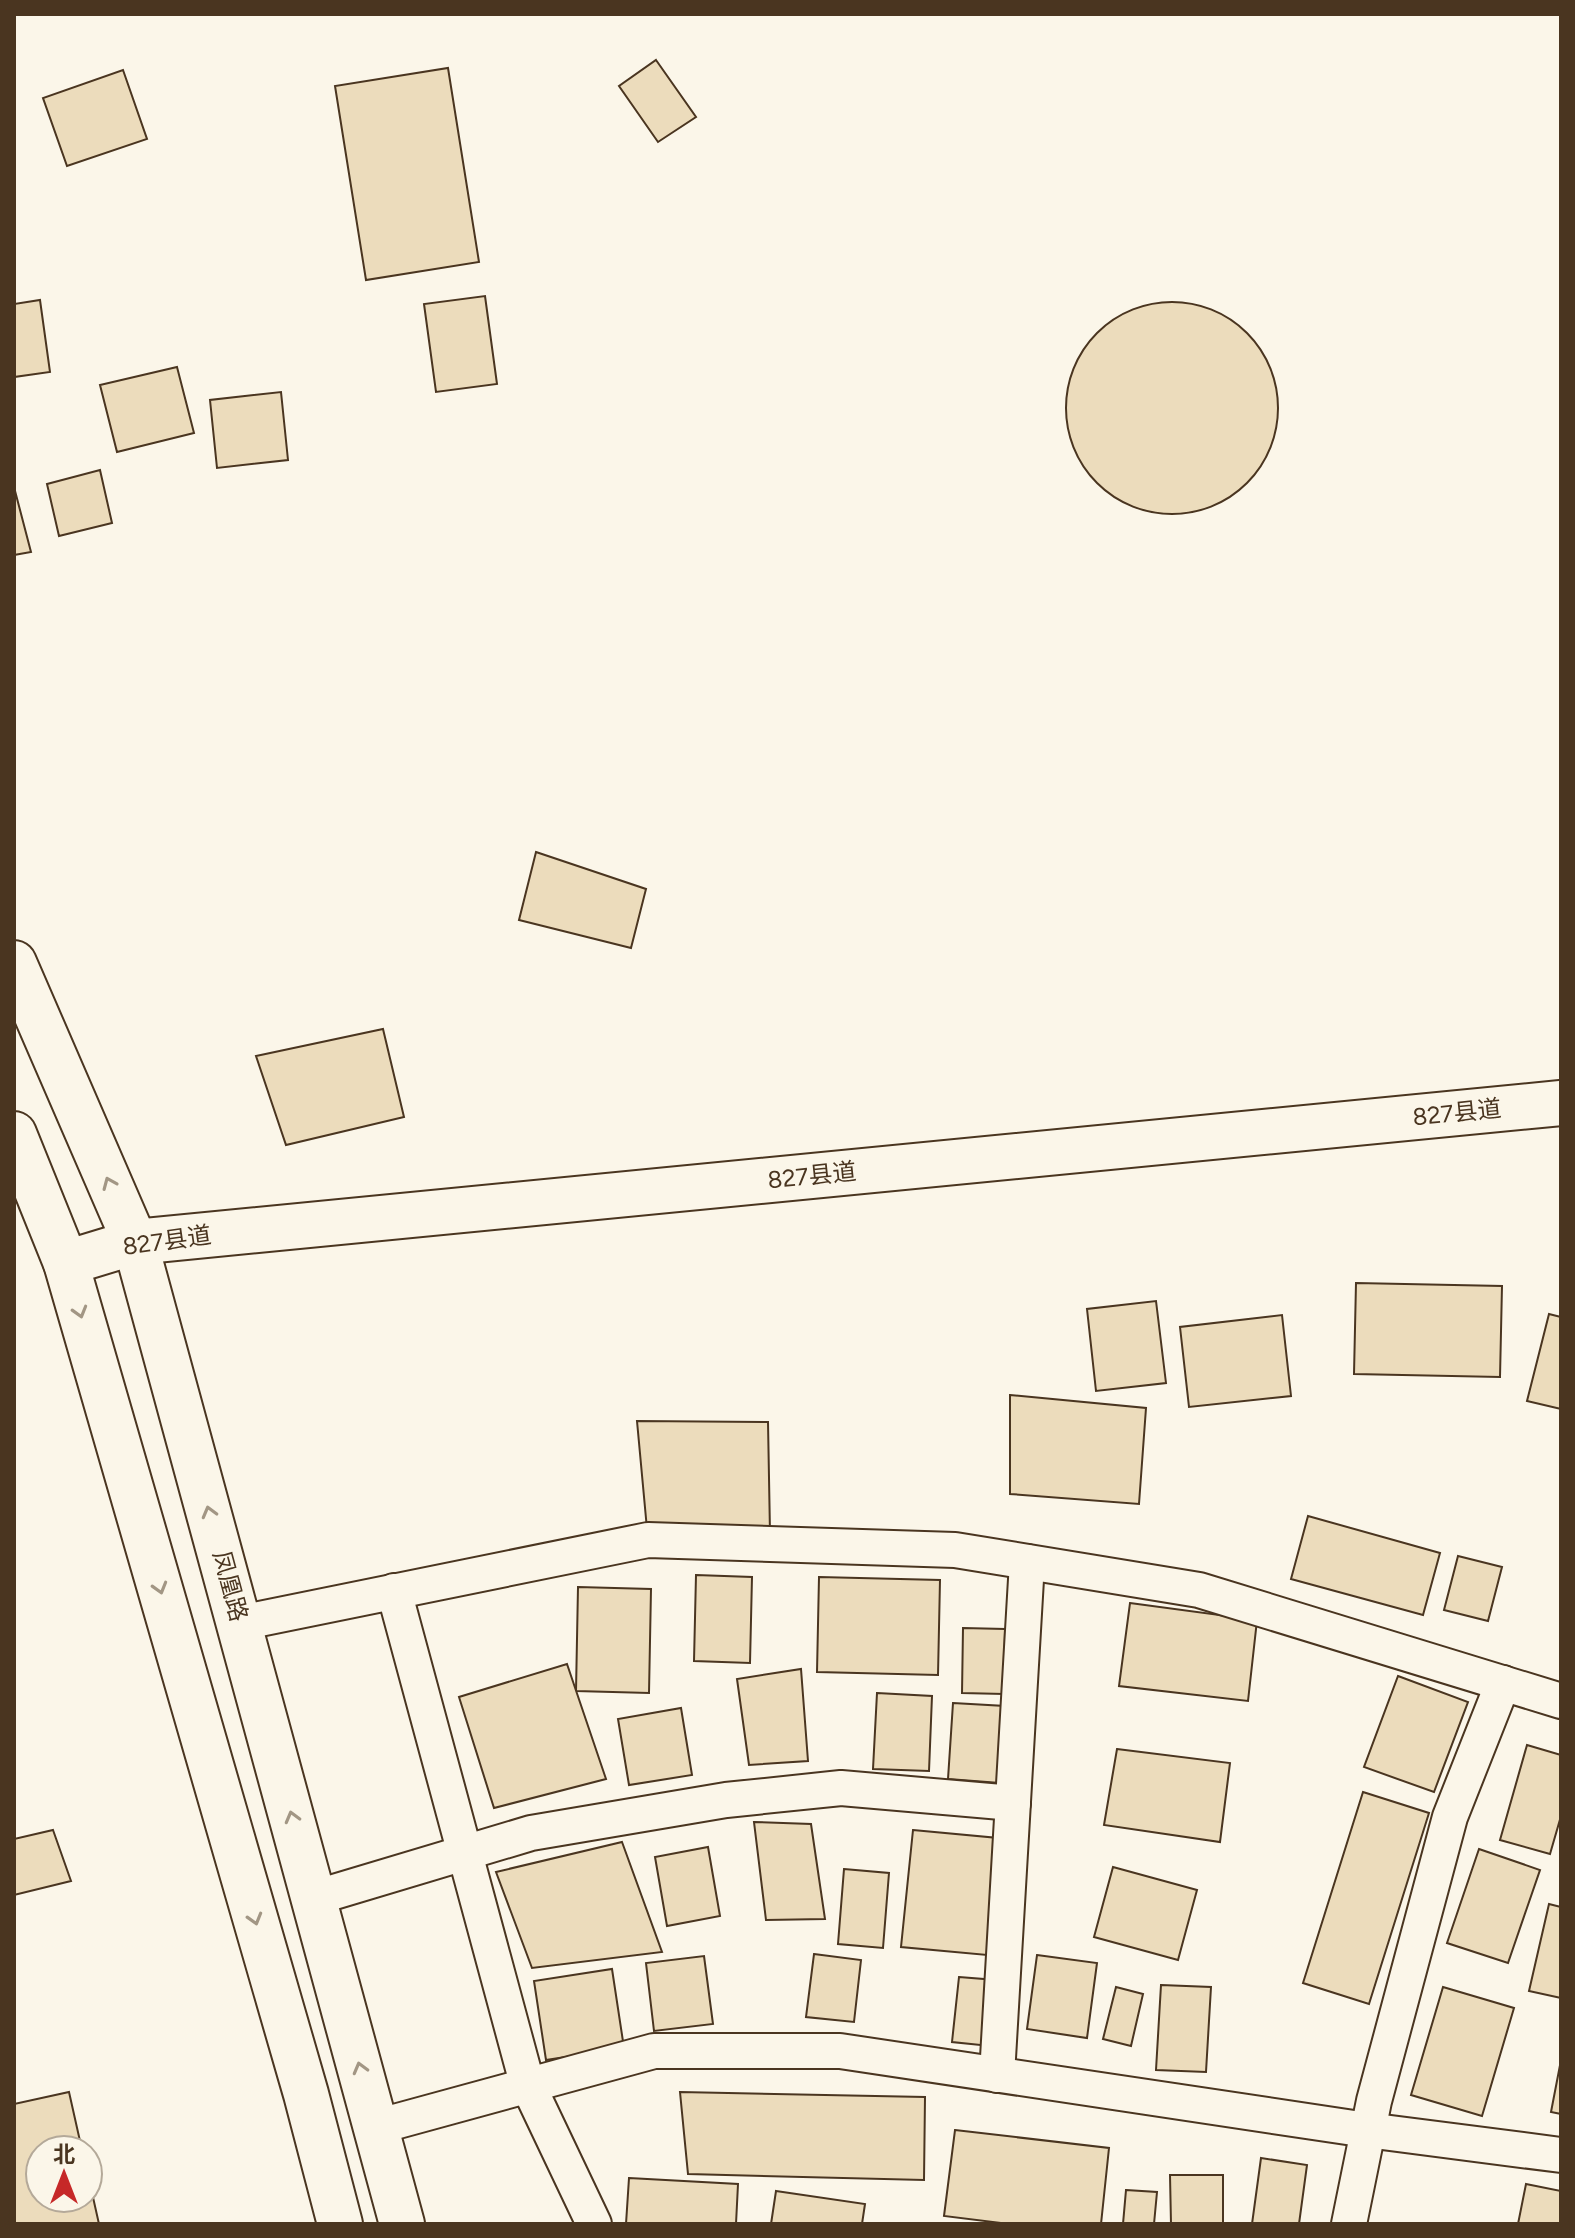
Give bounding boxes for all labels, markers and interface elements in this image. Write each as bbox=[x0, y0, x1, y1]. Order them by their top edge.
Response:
street label: 827县道 bbox=[1411, 1093, 1503, 1132]
street label: 827县道 bbox=[766, 1156, 858, 1195]
one-way arrow bbox=[103, 1177, 119, 1191]
street label: 827县道 bbox=[121, 1220, 213, 1261]
one-way arrow bbox=[71, 1304, 87, 1318]
one-way arrow bbox=[202, 1505, 218, 1519]
street label: 凤凰路 bbox=[207, 1547, 254, 1624]
one-way arrow bbox=[151, 1581, 167, 1595]
one-way arrow bbox=[285, 1810, 301, 1824]
one-way arrow bbox=[246, 1911, 263, 1925]
one-way arrow bbox=[352, 2061, 369, 2075]
north arrow bbox=[24, 2134, 104, 2214]
text: 北 bbox=[53, 2141, 75, 2168]

